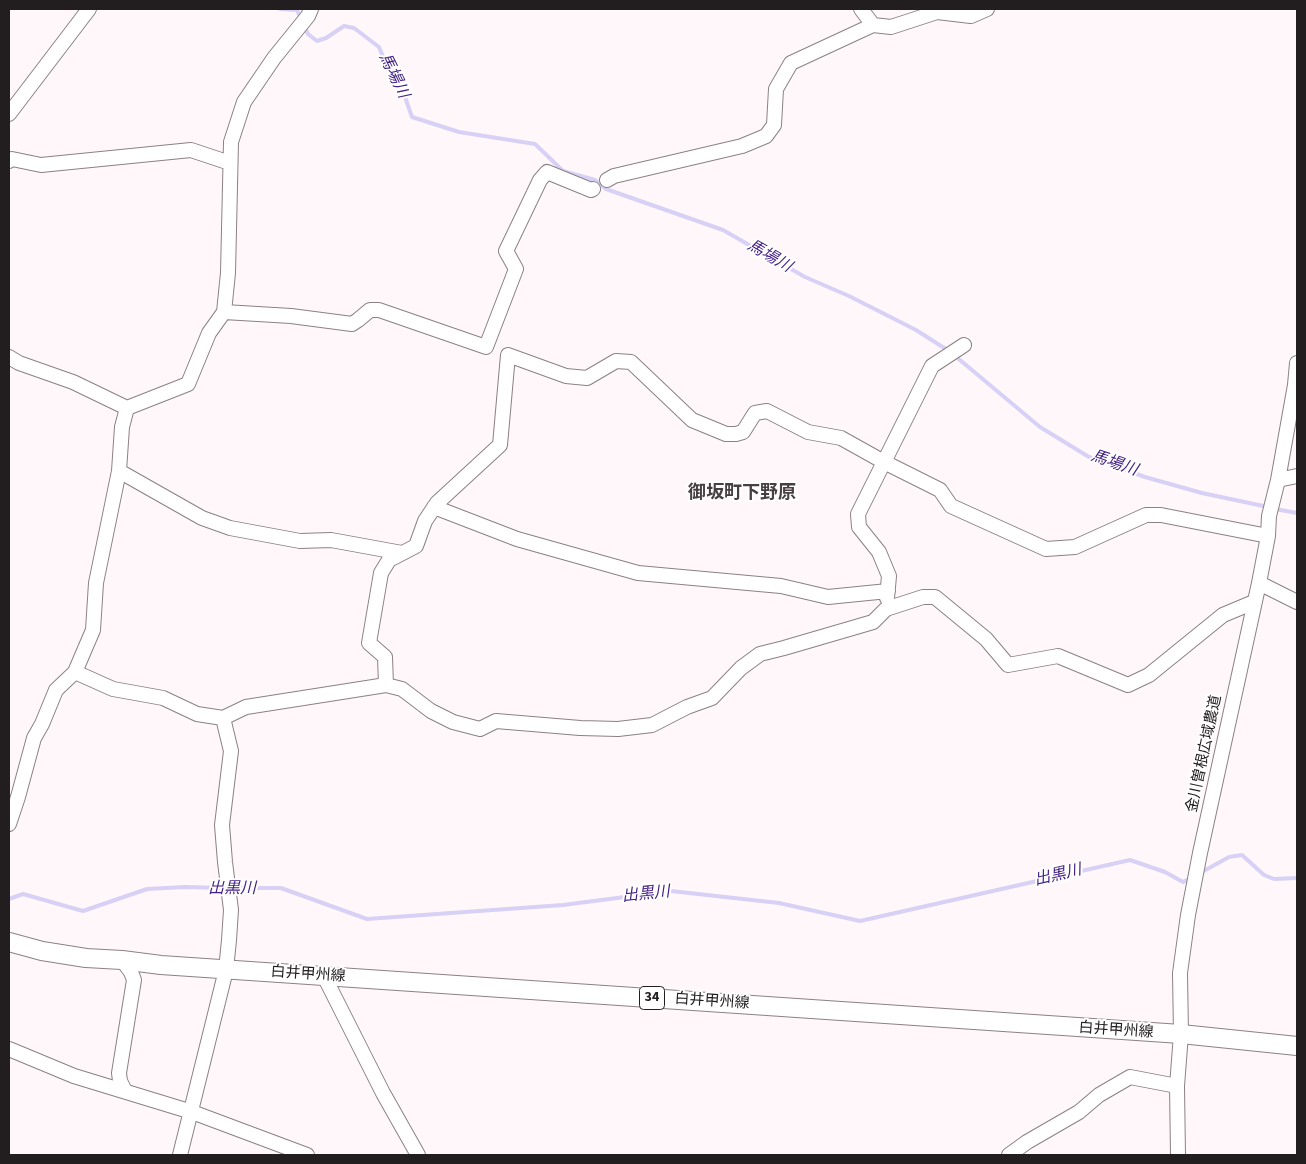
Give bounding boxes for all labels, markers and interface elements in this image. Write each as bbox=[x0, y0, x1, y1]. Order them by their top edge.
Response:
water label: 馬場川 bbox=[374, 50, 412, 102]
water label: 馬場川 bbox=[743, 237, 795, 277]
water label: 馬場川 bbox=[1088, 447, 1140, 481]
district label: 御坂町下野原 bbox=[688, 483, 796, 505]
street label: 金川曽根広域農道 bbox=[1184, 693, 1226, 815]
water label: 出黒川 bbox=[1032, 861, 1084, 891]
water label: 出黒川 bbox=[208, 879, 256, 899]
water label: 出黒川 bbox=[621, 883, 671, 907]
street label: 白井甲州線 bbox=[270, 963, 346, 987]
road number: 34 bbox=[640, 986, 664, 1010]
street label: 白井甲州線 bbox=[674, 990, 750, 1014]
street label: 白井甲州線 bbox=[1078, 1019, 1154, 1043]

